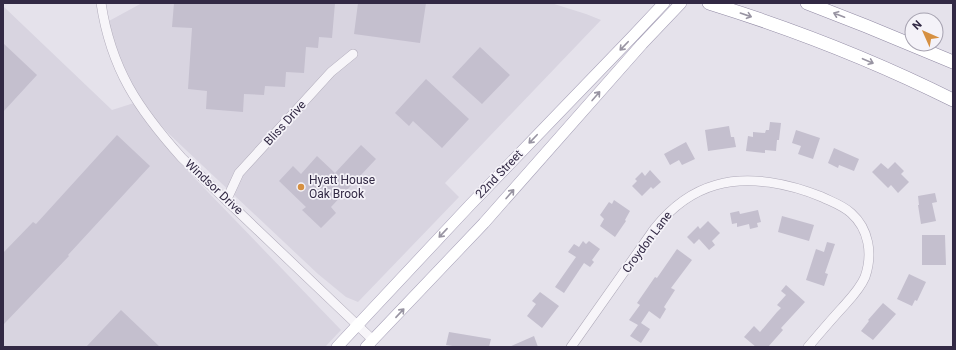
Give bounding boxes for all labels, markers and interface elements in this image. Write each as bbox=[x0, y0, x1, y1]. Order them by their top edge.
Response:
one-way arrow bbox=[834, 11, 846, 19]
one-way arrow bbox=[740, 12, 753, 19]
north arrow bbox=[904, 12, 944, 52]
text: N bbox=[910, 18, 925, 33]
one-way arrow bbox=[619, 41, 629, 51]
one-way arrow bbox=[862, 57, 874, 65]
one-way arrow bbox=[591, 91, 600, 102]
street label: Bliss Drive bbox=[261, 98, 309, 148]
one-way arrow bbox=[528, 134, 538, 144]
street label: 22nd Street bbox=[473, 147, 525, 201]
street label: Windsor Drive bbox=[182, 157, 246, 217]
place label: Hyatt House Oak Brook bbox=[309, 173, 375, 201]
marker: Hyatt House Oak Brook bbox=[296, 182, 306, 192]
one-way arrow bbox=[505, 189, 514, 199]
street label: Croydon Lane bbox=[619, 209, 675, 275]
one-way arrow bbox=[438, 228, 448, 238]
one-way arrow bbox=[395, 308, 404, 318]

